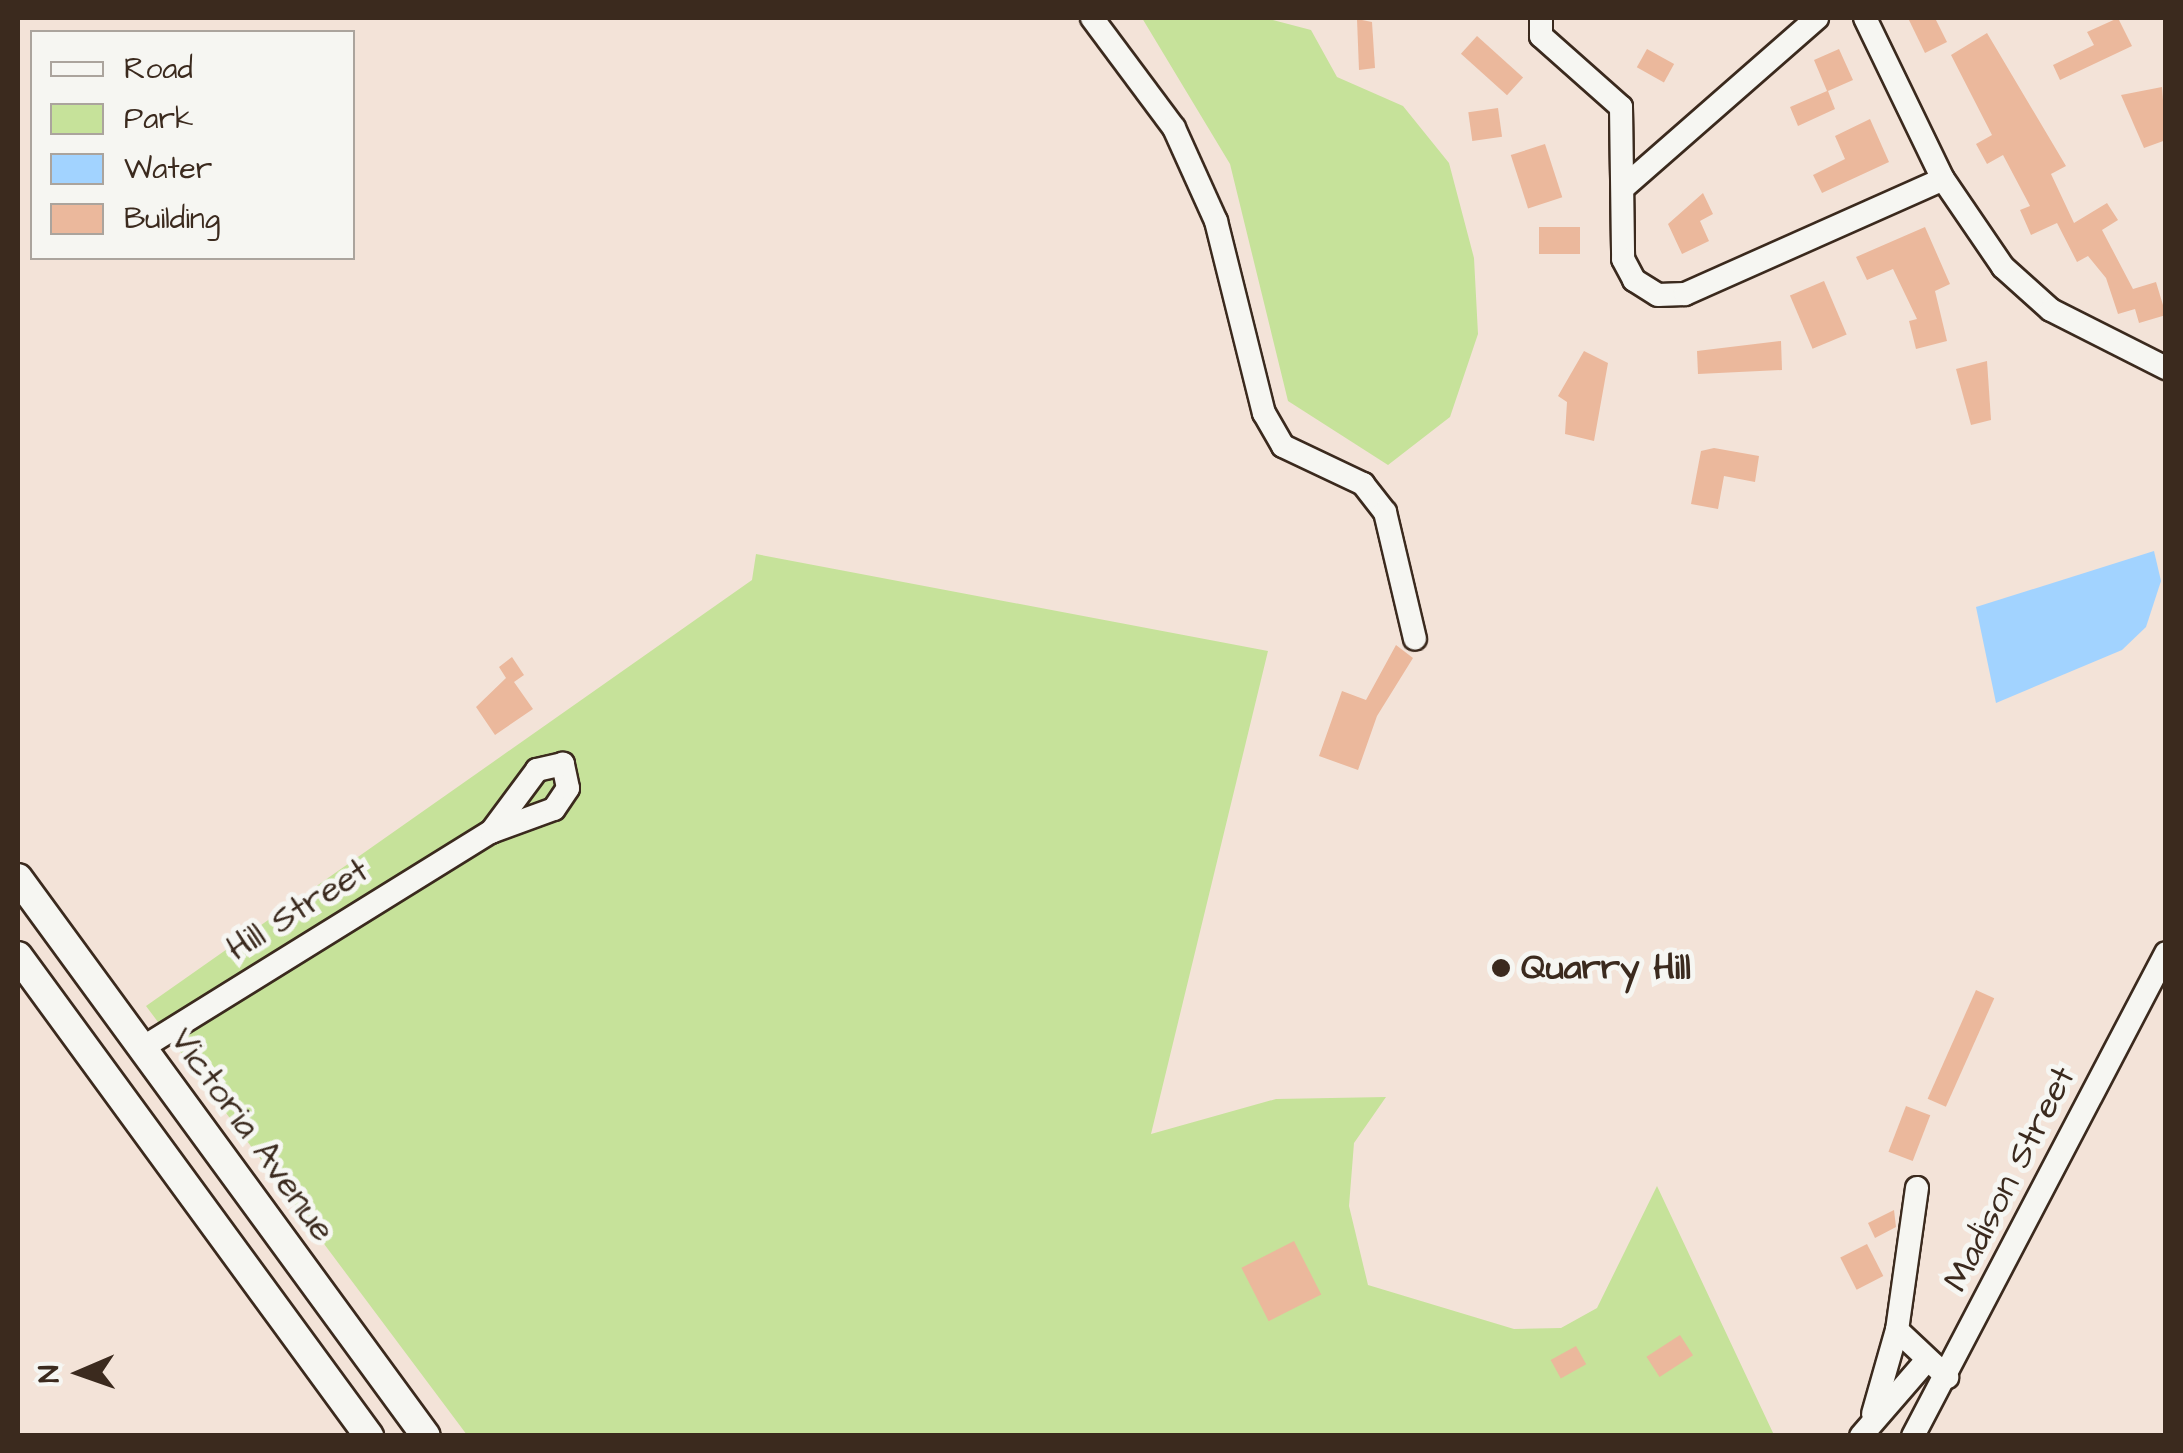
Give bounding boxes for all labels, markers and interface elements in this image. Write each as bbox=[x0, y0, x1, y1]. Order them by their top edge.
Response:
legend bbox=[30, 30, 355, 260]
text: Road bbox=[124, 48, 193, 90]
text: Park bbox=[124, 98, 193, 140]
text: Water bbox=[124, 148, 212, 190]
text: Building bbox=[124, 198, 220, 240]
street label: Hill Street bbox=[219, 850, 377, 970]
place label: Quarry Hill bbox=[1521, 947, 1691, 989]
marker: Quarry Hill bbox=[1490, 957, 1512, 979]
street label: Victoria Avenue bbox=[161, 1020, 343, 1250]
street label: Madison Street bbox=[1935, 1060, 2085, 1298]
north arrow bbox=[30, 1323, 130, 1423]
text: N bbox=[30, 1365, 69, 1384]

